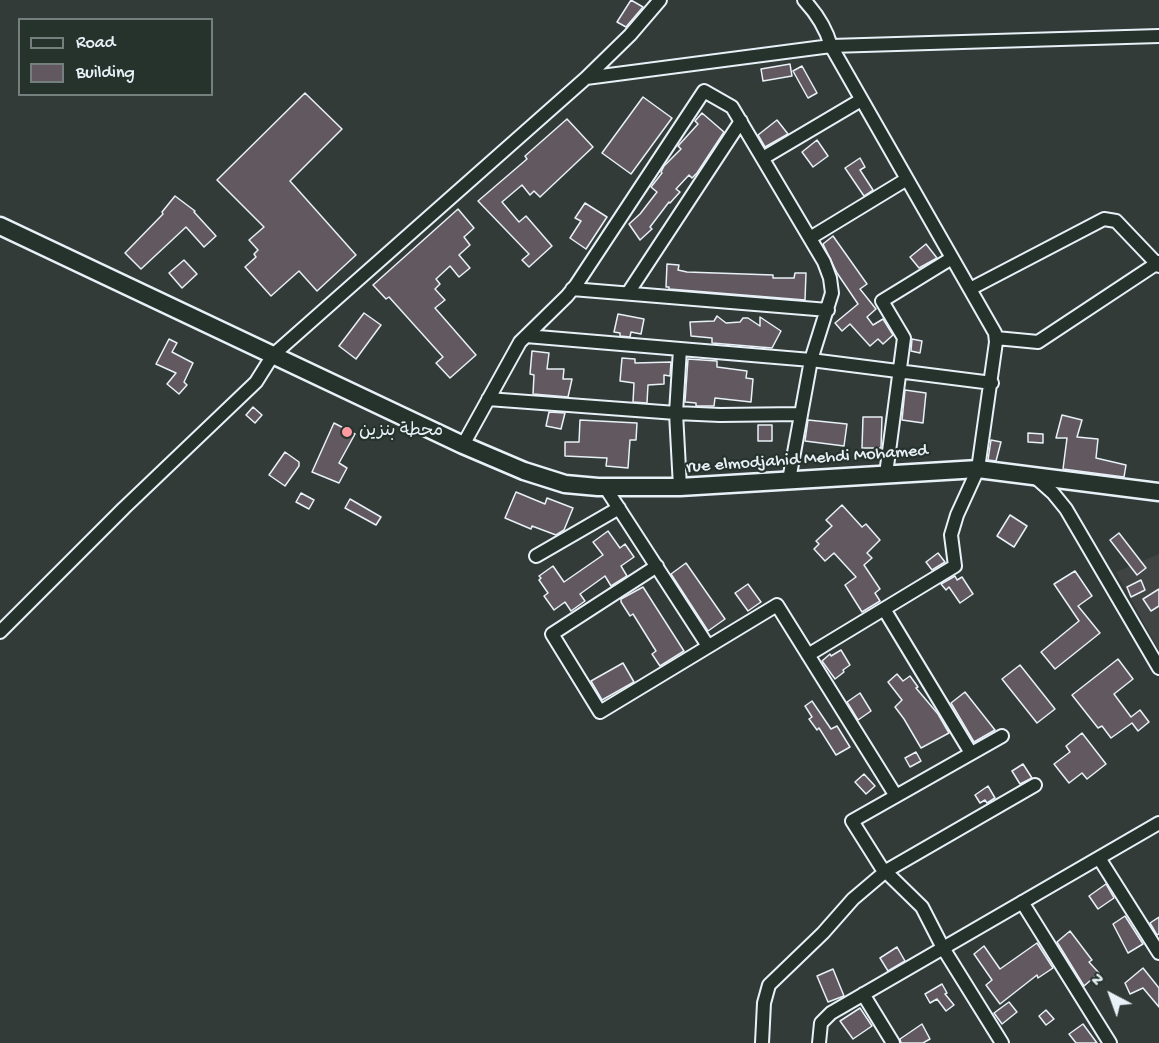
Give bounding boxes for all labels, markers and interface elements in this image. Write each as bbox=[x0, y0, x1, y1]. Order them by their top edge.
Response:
legend bbox=[18, 18, 213, 96]
text: Road bbox=[76, 33, 115, 54]
text: Building bbox=[76, 63, 135, 84]
place label: محطة بنزين bbox=[359, 421, 443, 443]
marker: محطة بنزين bbox=[340, 425, 354, 439]
street label: rue elmodjahid Mehdi Mohamed bbox=[685, 441, 929, 479]
north arrow bbox=[1081, 965, 1141, 1025]
text: N bbox=[1089, 970, 1109, 992]

